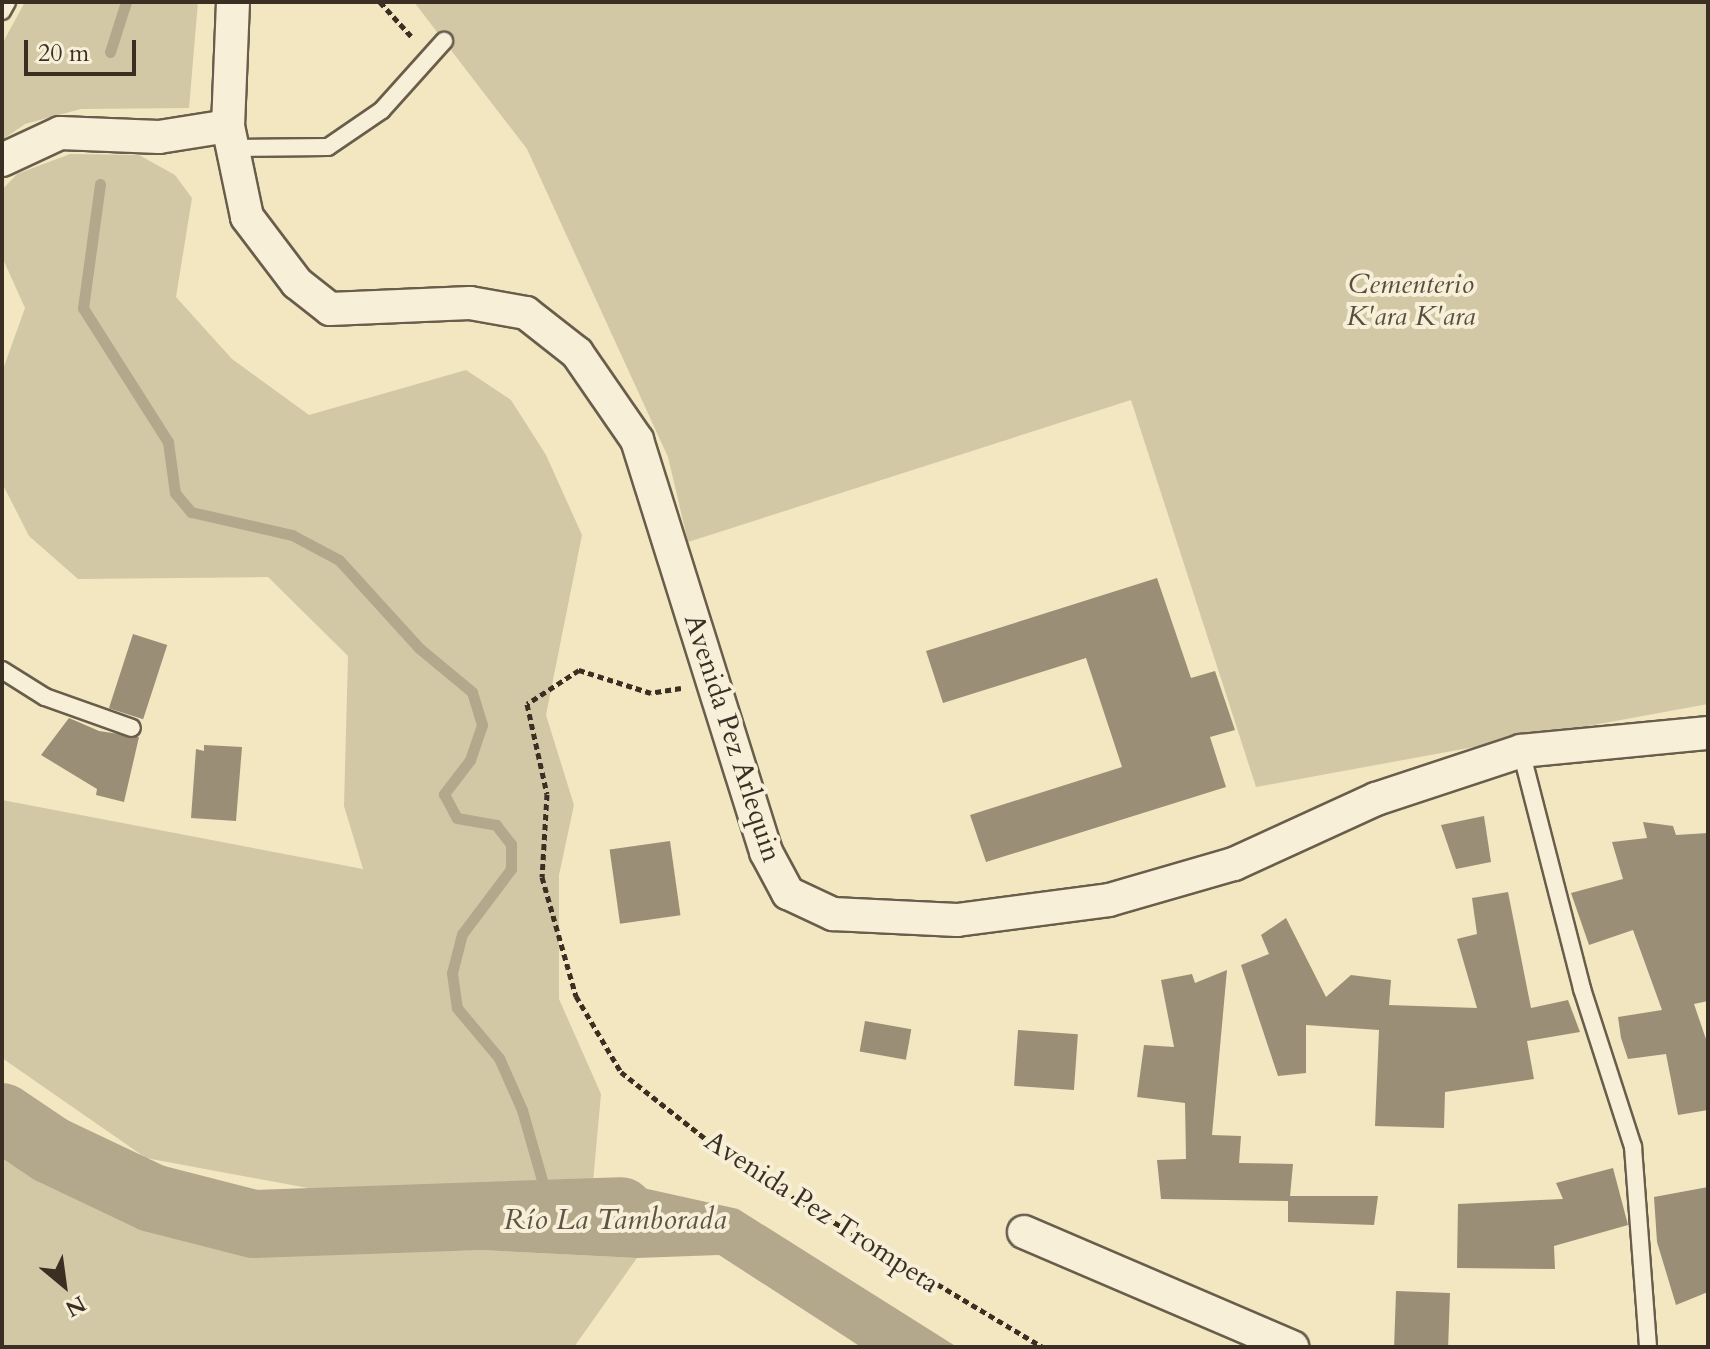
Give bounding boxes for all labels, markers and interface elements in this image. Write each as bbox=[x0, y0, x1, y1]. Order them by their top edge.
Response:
scale bar bbox=[28, 24, 140, 74]
text: 20 m bbox=[38, 37, 89, 70]
park label: Cementerio K'ara K'ara bbox=[1346, 267, 1476, 333]
street label: Avenida Pez Arlequin bbox=[677, 610, 789, 866]
street label: Avenida Pez Trompeta bbox=[699, 1124, 945, 1300]
water label: Río La Tamborada bbox=[503, 1202, 727, 1238]
north arrow bbox=[24, 1245, 104, 1325]
text: N bbox=[60, 1288, 91, 1324]

